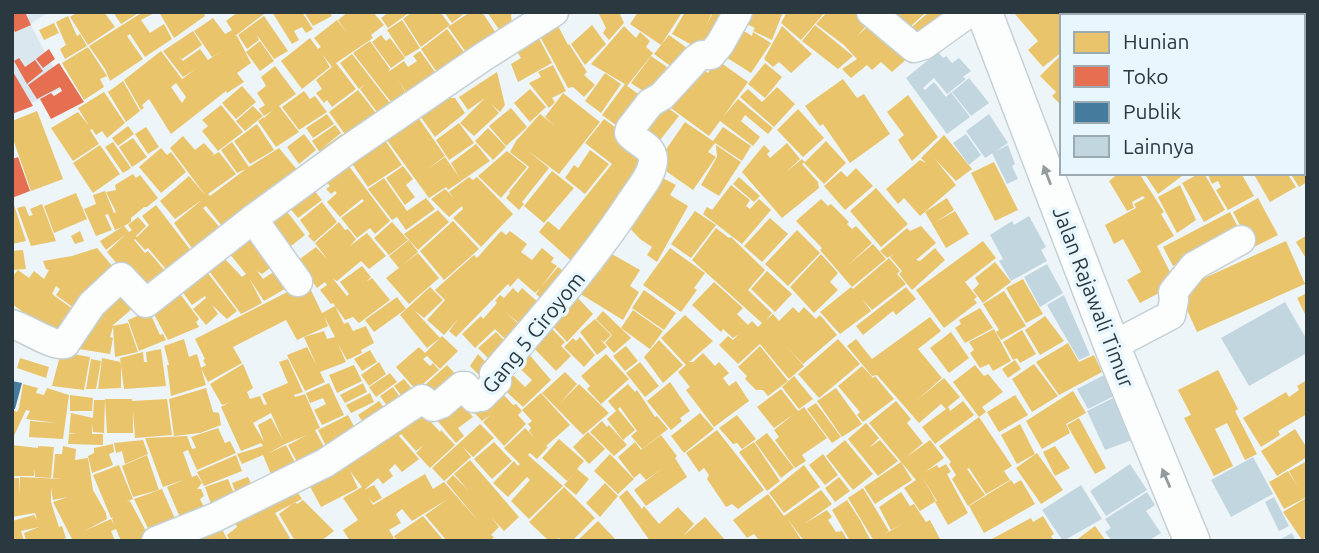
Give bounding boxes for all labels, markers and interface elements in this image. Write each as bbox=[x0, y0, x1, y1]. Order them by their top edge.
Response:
legend bbox=[1060, 14, 1305, 175]
text: Hunian bbox=[1123, 29, 1190, 53]
text: Toko bbox=[1123, 64, 1168, 88]
text: Publik bbox=[1123, 99, 1181, 123]
text: Lainnya bbox=[1123, 134, 1194, 158]
one-way arrow bbox=[1041, 165, 1052, 186]
street label: Jalan Rajawali Timur bbox=[1048, 203, 1140, 391]
street label: Gang 5 Ciroyom bbox=[477, 267, 589, 397]
one-way arrow bbox=[1160, 467, 1171, 488]

